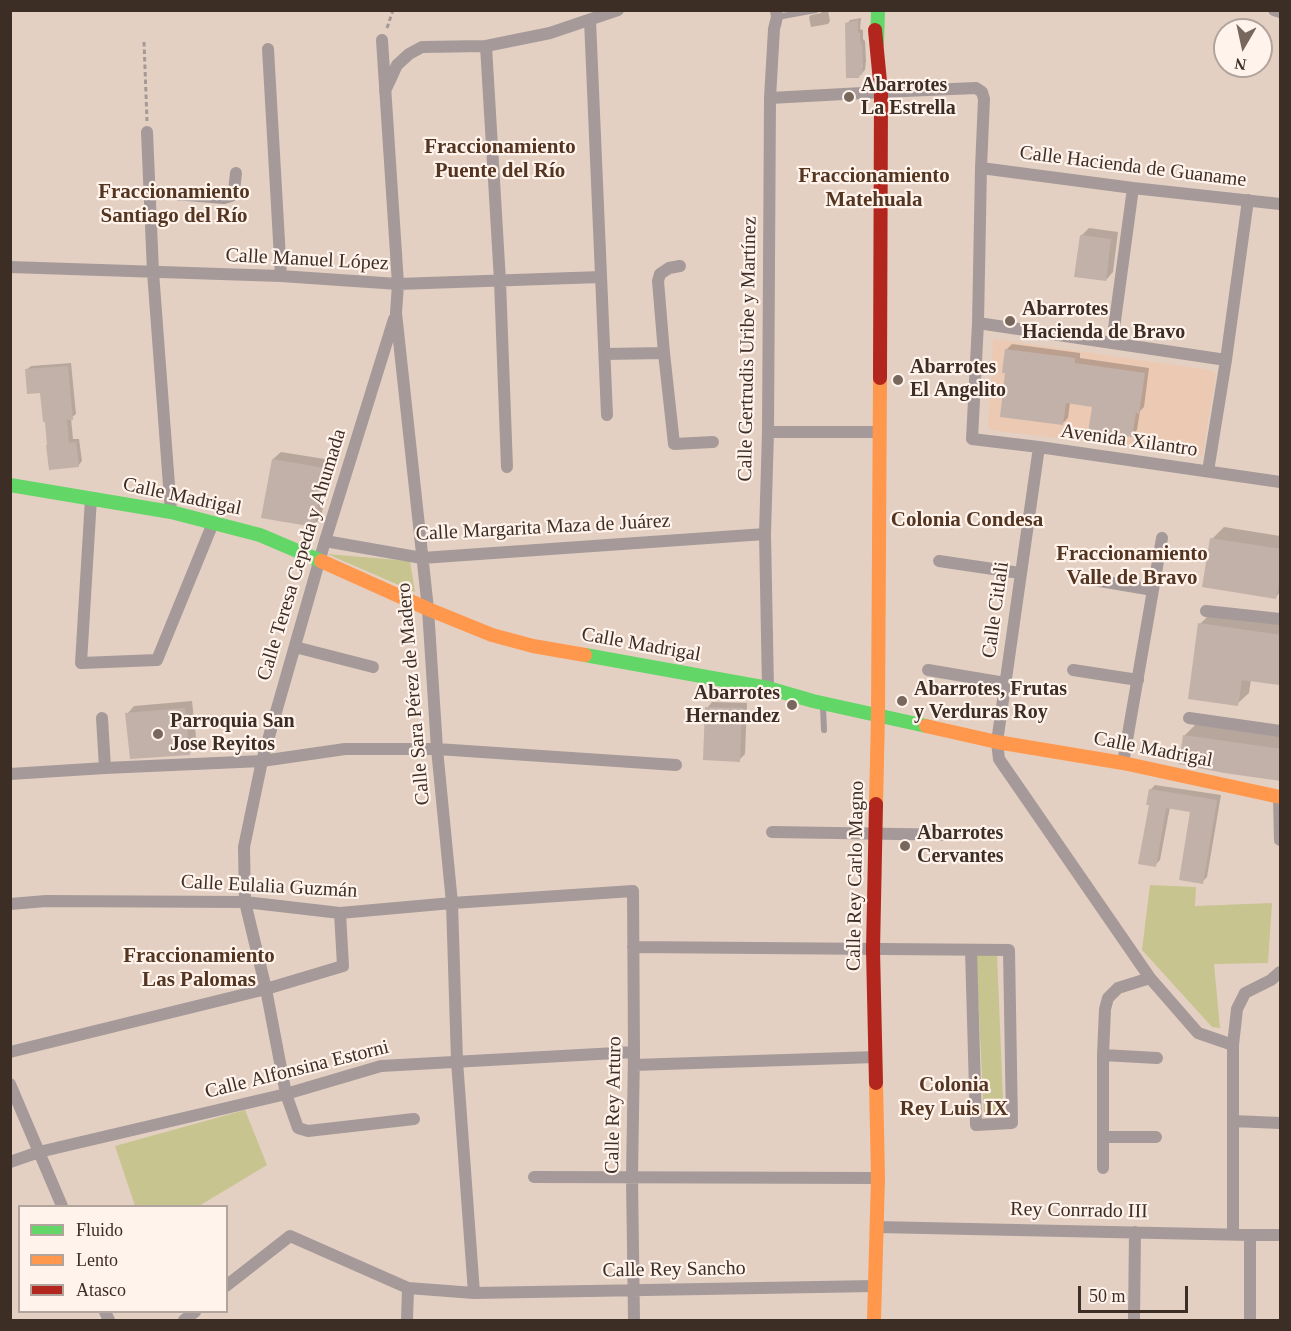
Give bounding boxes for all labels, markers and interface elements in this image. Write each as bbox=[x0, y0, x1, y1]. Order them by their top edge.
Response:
north arrow bbox=[1213, 18, 1273, 78]
text: N bbox=[1233, 55, 1247, 74]
place label: Abarrotes La Estrella bbox=[861, 74, 956, 121]
marker: Abarrotes La Estrella bbox=[842, 90, 856, 104]
district label: Fraccionamiento Puente del Río bbox=[424, 135, 576, 185]
street label: Calle Hacienda de Guaname bbox=[1018, 141, 1248, 193]
district label: Fraccionamiento Matehuala bbox=[798, 164, 950, 214]
district label: Fraccionamiento Santiago del Río bbox=[98, 180, 250, 230]
street label: Calle Gertrudis Uribe y Martínez bbox=[734, 216, 762, 482]
street label: Calle Manuel López bbox=[225, 244, 389, 276]
place label: Abarrotes Hacienda de Bravo bbox=[1022, 298, 1185, 345]
marker: Abarrotes Hacienda de Bravo bbox=[1003, 314, 1017, 328]
place label: Abarrotes El Angelito bbox=[910, 356, 1006, 403]
marker: Abarrotes El Angelito bbox=[891, 373, 905, 387]
street label: Avenida Xilantro bbox=[1059, 420, 1199, 462]
street label: Calle Teresa Cepeda y Ahumada bbox=[252, 426, 352, 684]
street label: Calle Madrigal bbox=[121, 473, 243, 521]
district label: Colonia Condesa bbox=[891, 508, 1043, 534]
street label: Calle Margarita Maza de Juárez bbox=[415, 509, 671, 547]
district label: Fraccionamiento Valle de Bravo bbox=[1056, 542, 1208, 592]
street label: Calle Citlali bbox=[977, 560, 1015, 660]
street label: Calle Sara Pérez de Madero bbox=[392, 582, 436, 806]
street label: Calle Madrigal bbox=[580, 623, 702, 667]
place label: Abarrotes, Frutas y Verduras Roy bbox=[914, 678, 1067, 725]
place label: Abarrotes Hernandez bbox=[686, 682, 780, 729]
marker: Abarrotes, Frutas y Verduras Roy bbox=[895, 694, 909, 708]
marker: Abarrotes Hernandez bbox=[785, 698, 799, 712]
place label: Parroquia San Jose Reyitos bbox=[170, 710, 295, 757]
marker: Parroquia San Jose Reyitos bbox=[151, 727, 165, 741]
street label: Calle Madrigal bbox=[1092, 727, 1214, 773]
street label: Calle Rey Carlo Magno bbox=[842, 781, 870, 971]
place label: Abarrotes Cervantes bbox=[917, 822, 1004, 869]
marker: Abarrotes Cervantes bbox=[898, 839, 912, 853]
street label: Calle Eulalia Guzmán bbox=[180, 870, 358, 904]
district label: Fraccionamiento Las Palomas bbox=[123, 944, 275, 994]
street label: Calle Alfonsina Estorni bbox=[202, 1036, 392, 1104]
street label: Calle Rey Arturo bbox=[601, 1036, 627, 1174]
district label: Colonia Rey Luis IX bbox=[900, 1073, 1008, 1123]
street label: Rey Conrrado III bbox=[1010, 1198, 1148, 1224]
legend bbox=[18, 1205, 228, 1313]
text: Fluido bbox=[76, 1220, 123, 1240]
text: Lento bbox=[76, 1250, 118, 1270]
street label: Calle Rey Sancho bbox=[602, 1257, 746, 1283]
scale bar bbox=[1081, 1274, 1190, 1312]
text: Atasco bbox=[76, 1280, 126, 1300]
text: 50 m bbox=[1089, 1286, 1126, 1306]

